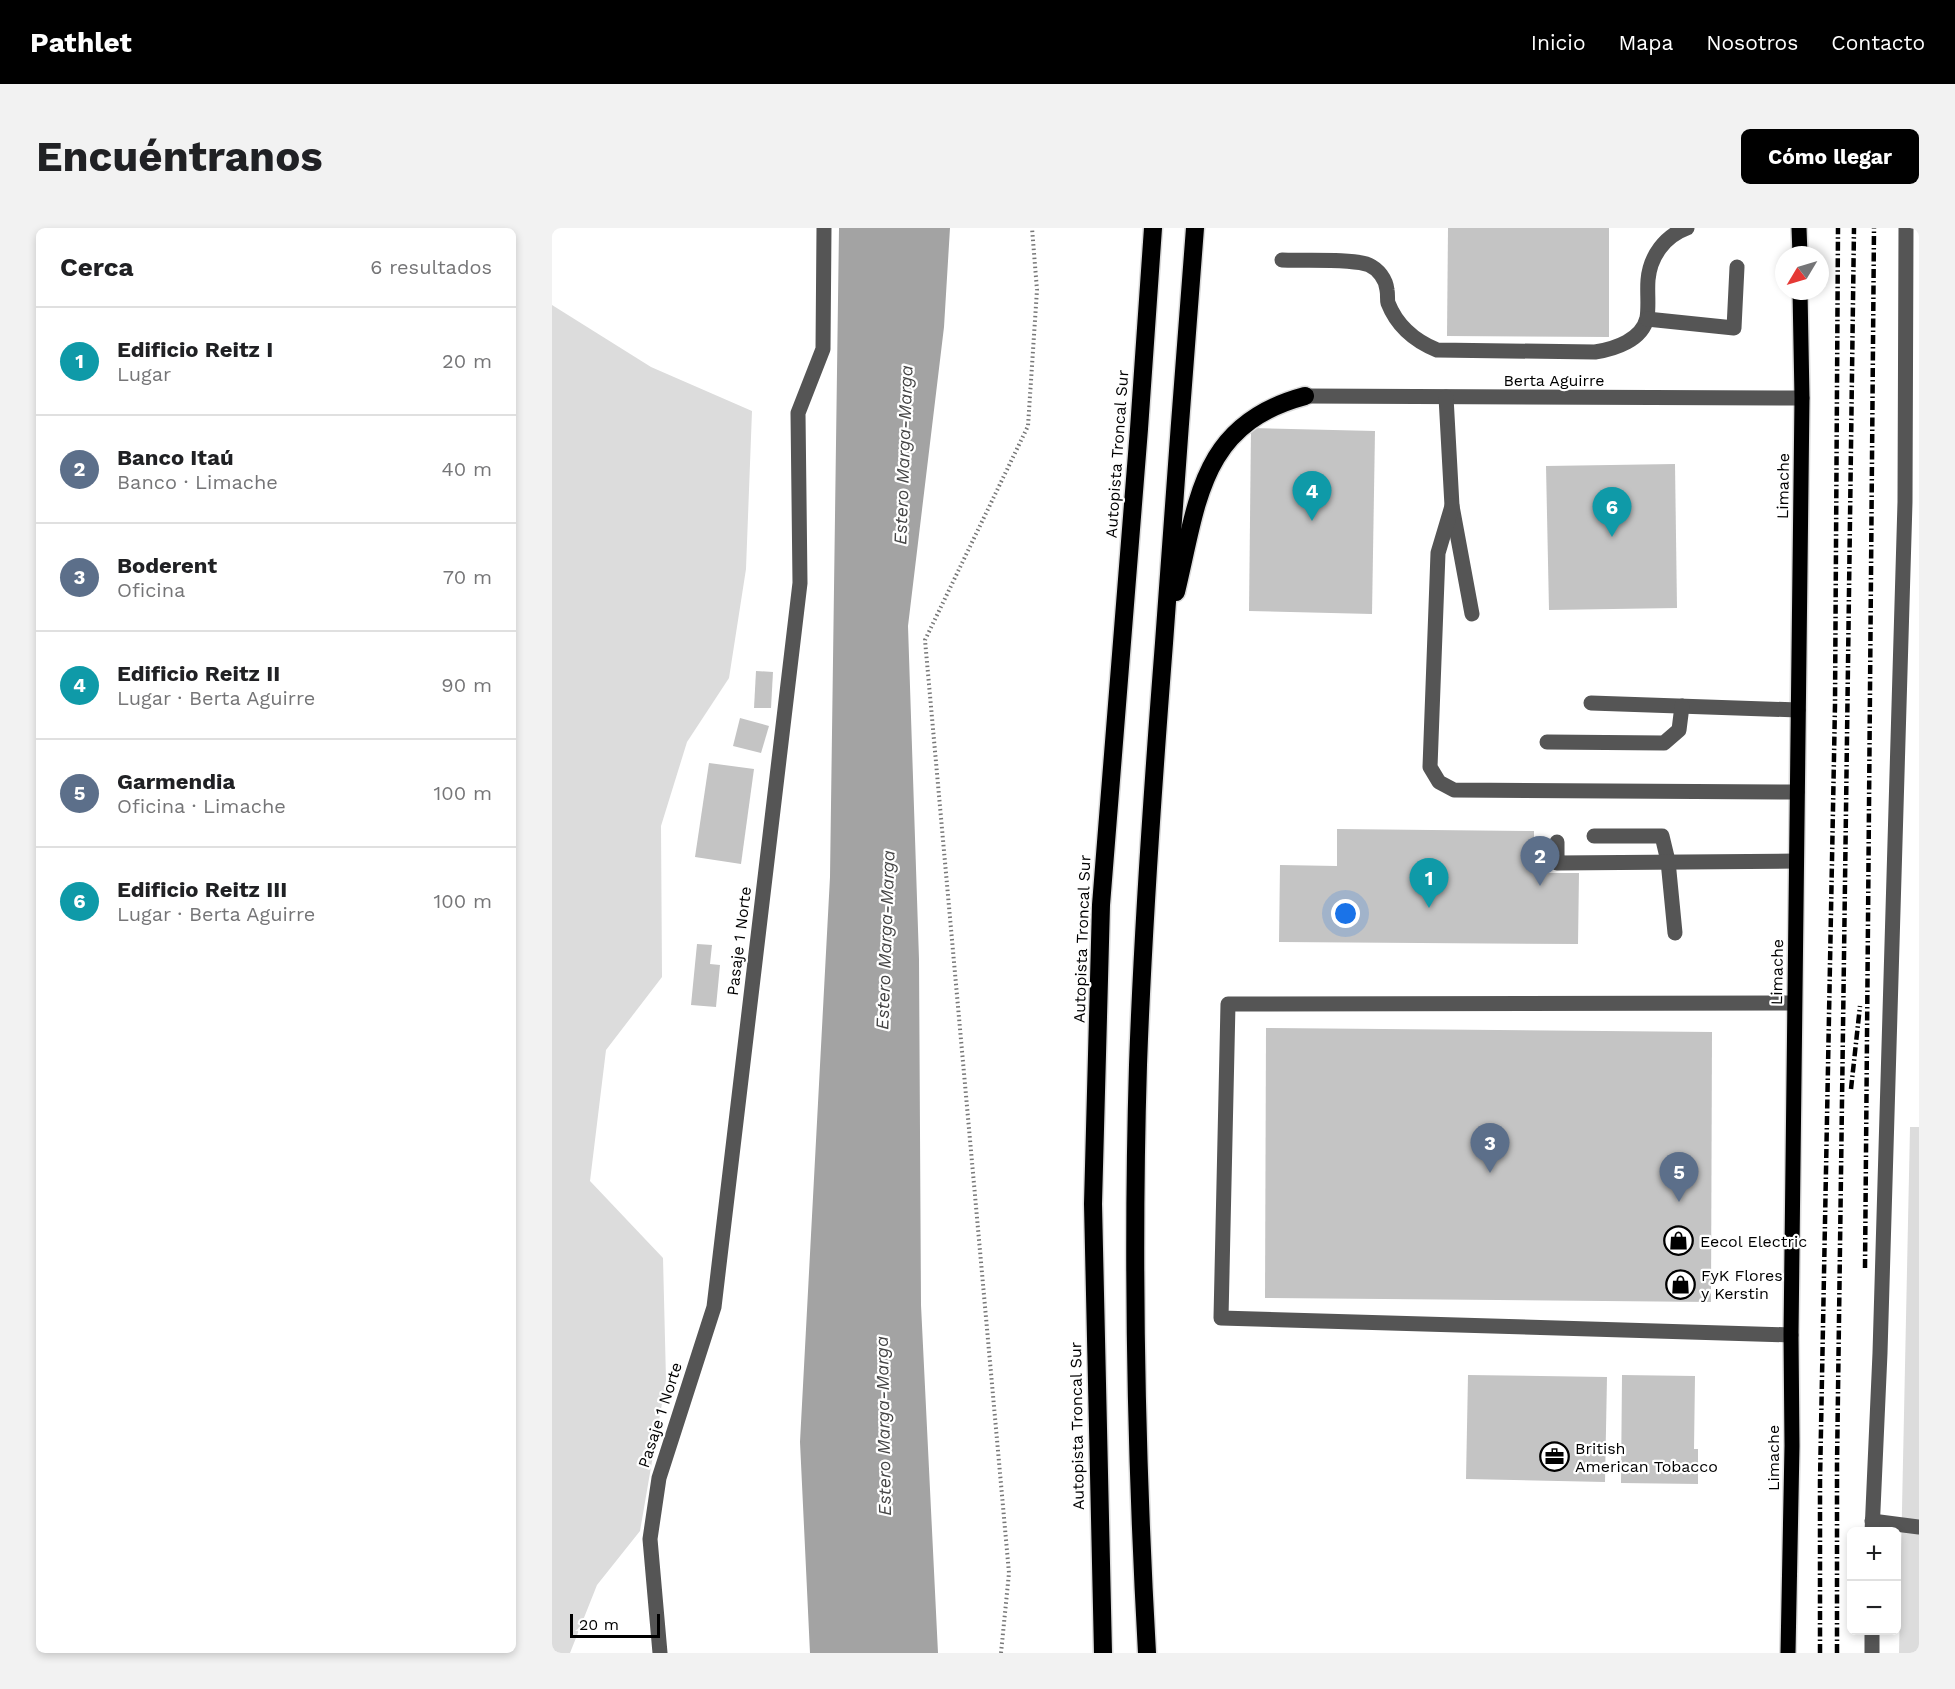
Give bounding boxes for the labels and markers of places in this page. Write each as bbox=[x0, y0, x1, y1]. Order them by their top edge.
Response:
pin: 4 bbox=[1292, 472, 1332, 521]
pin: 6 bbox=[1592, 488, 1632, 537]
pin: 2 bbox=[1520, 836, 1560, 886]
pin: 1 bbox=[1410, 858, 1448, 908]
pin: 3 bbox=[1470, 1124, 1510, 1173]
pin: 5 bbox=[1660, 1152, 1698, 1202]
shop icon: Eecol Electric bbox=[1663, 1225, 1695, 1257]
place label: Eecol Electric bbox=[1700, 1232, 1807, 1251]
place label: FyK Flores y Kerstin bbox=[1701, 1266, 1783, 1303]
shop icon: FyK Flores y Kerstin bbox=[1664, 1268, 1696, 1300]
place label: British American Tobacco bbox=[1575, 1439, 1718, 1476]
office icon: British American Tobacco bbox=[1538, 1441, 1570, 1473]

